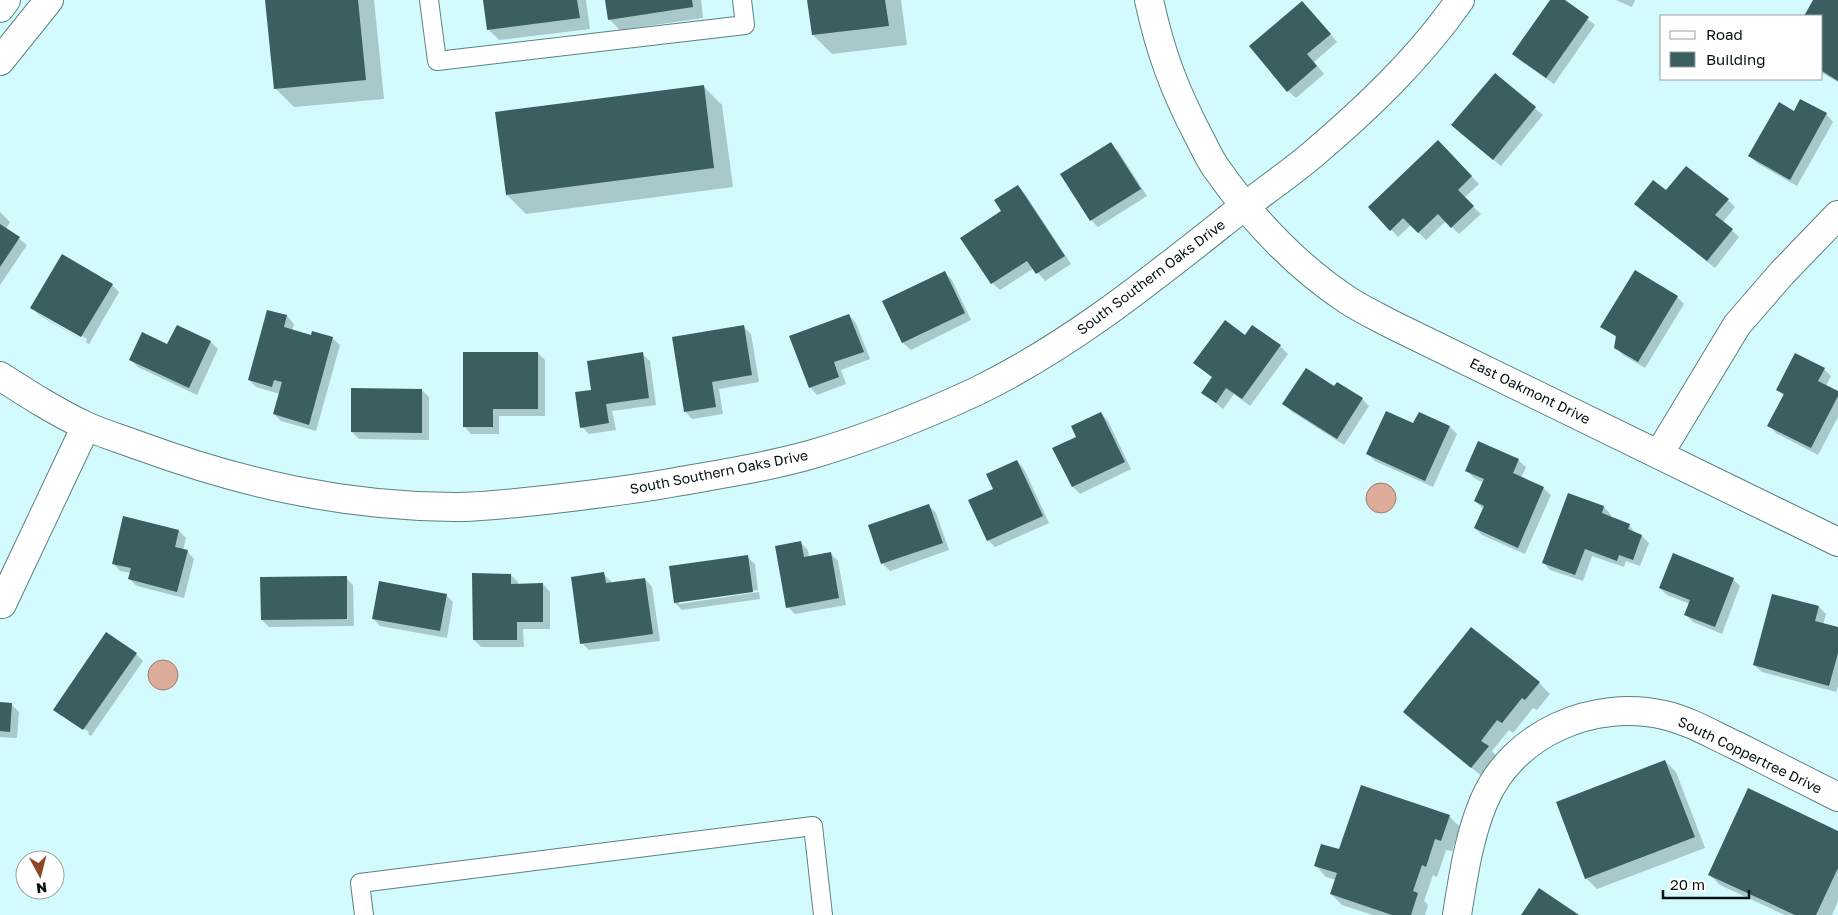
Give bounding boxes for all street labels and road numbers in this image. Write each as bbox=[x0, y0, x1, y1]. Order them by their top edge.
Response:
street label: South Southern Oaks Drive bbox=[1073, 215, 1228, 338]
street label: East Oakmont Drive bbox=[1467, 354, 1593, 427]
street label: South Southern Oaks Drive bbox=[628, 446, 809, 497]
street label: South Coppertree Drive bbox=[1676, 712, 1825, 797]

